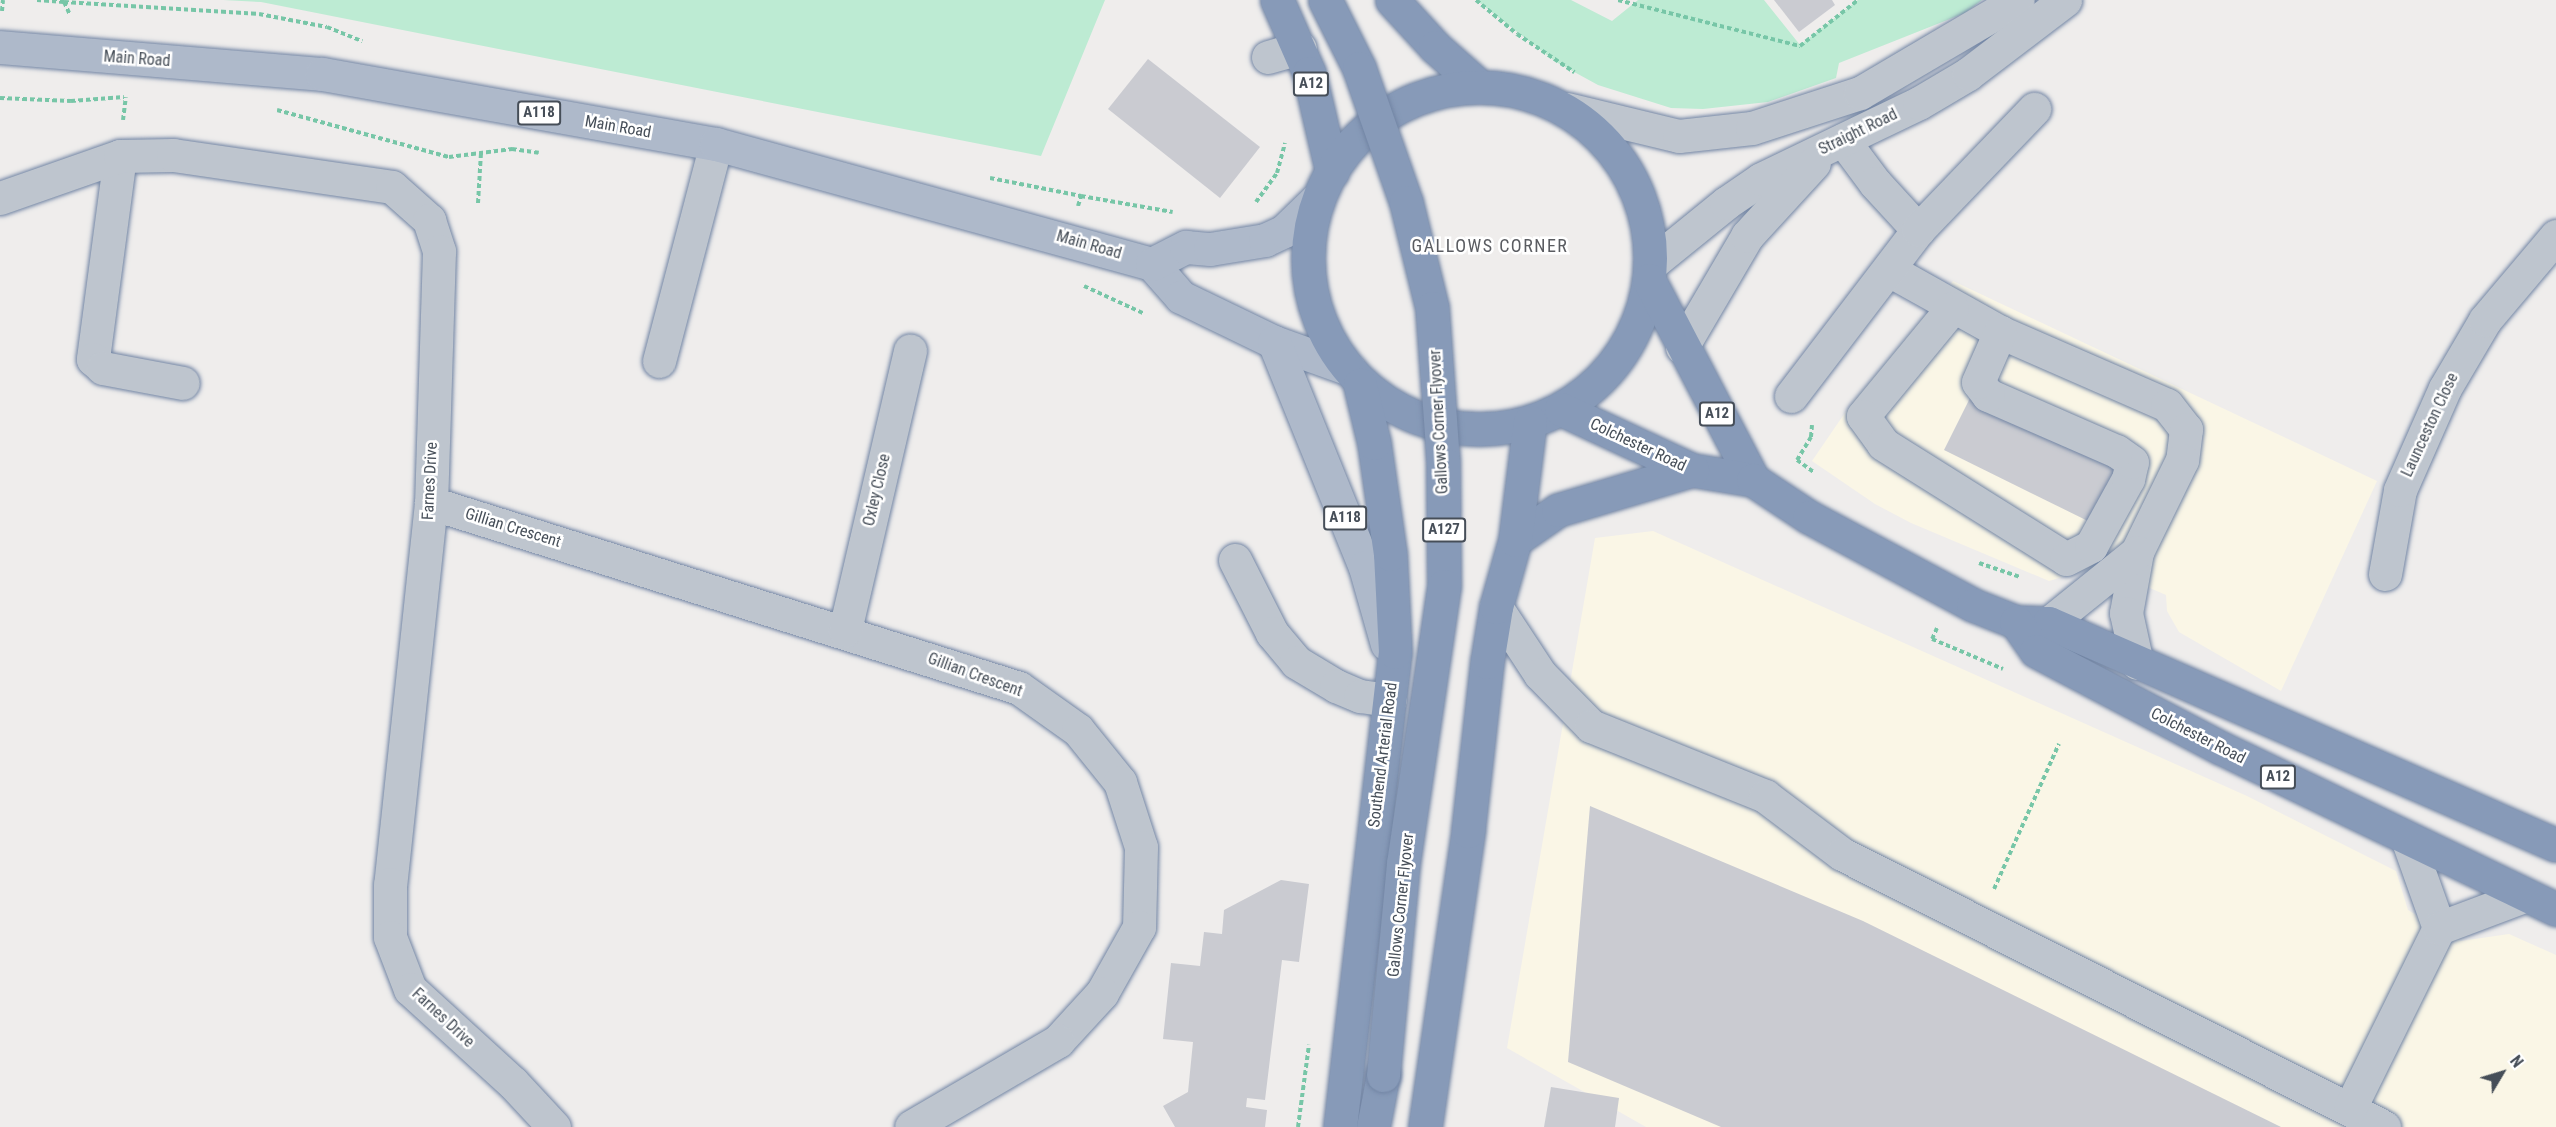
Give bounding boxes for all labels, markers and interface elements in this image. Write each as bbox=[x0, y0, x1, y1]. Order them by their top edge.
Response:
street label: Main Road bbox=[103, 47, 171, 71]
road number: A12 bbox=[1292, 72, 1330, 96]
road number: A118 bbox=[516, 101, 562, 125]
street label: Straight Road bbox=[1816, 105, 1900, 159]
street label: Main Road bbox=[583, 112, 653, 142]
street label: Main Road bbox=[1054, 227, 1124, 263]
district label: GALLOWS CORNER bbox=[1412, 235, 1568, 257]
street label: Gallows Corner Flyover bbox=[1426, 349, 1452, 495]
street label: Launceston Close bbox=[2398, 370, 2462, 480]
road number: A12 bbox=[1698, 402, 1736, 426]
street label: Colchester Road bbox=[1587, 414, 1689, 476]
street label: Farnes Drive bbox=[418, 441, 442, 521]
street label: Oxley Close bbox=[859, 452, 895, 528]
street label: Gillian Crescent bbox=[463, 504, 563, 552]
road number: A118 bbox=[1322, 506, 1368, 530]
road number: A127 bbox=[1422, 518, 1466, 542]
street label: Gillian Crescent bbox=[925, 649, 1025, 701]
street label: Southend Arterial Road bbox=[1365, 681, 1401, 829]
street label: Colchester Road bbox=[2147, 704, 2249, 768]
road number: A12 bbox=[2258, 765, 2298, 789]
street label: Gallows Corner Flyover bbox=[1384, 832, 1418, 978]
street label: Farnes Drive bbox=[408, 984, 478, 1052]
north arrow bbox=[2472, 1043, 2532, 1103]
text: N bbox=[2506, 1052, 2527, 1071]

